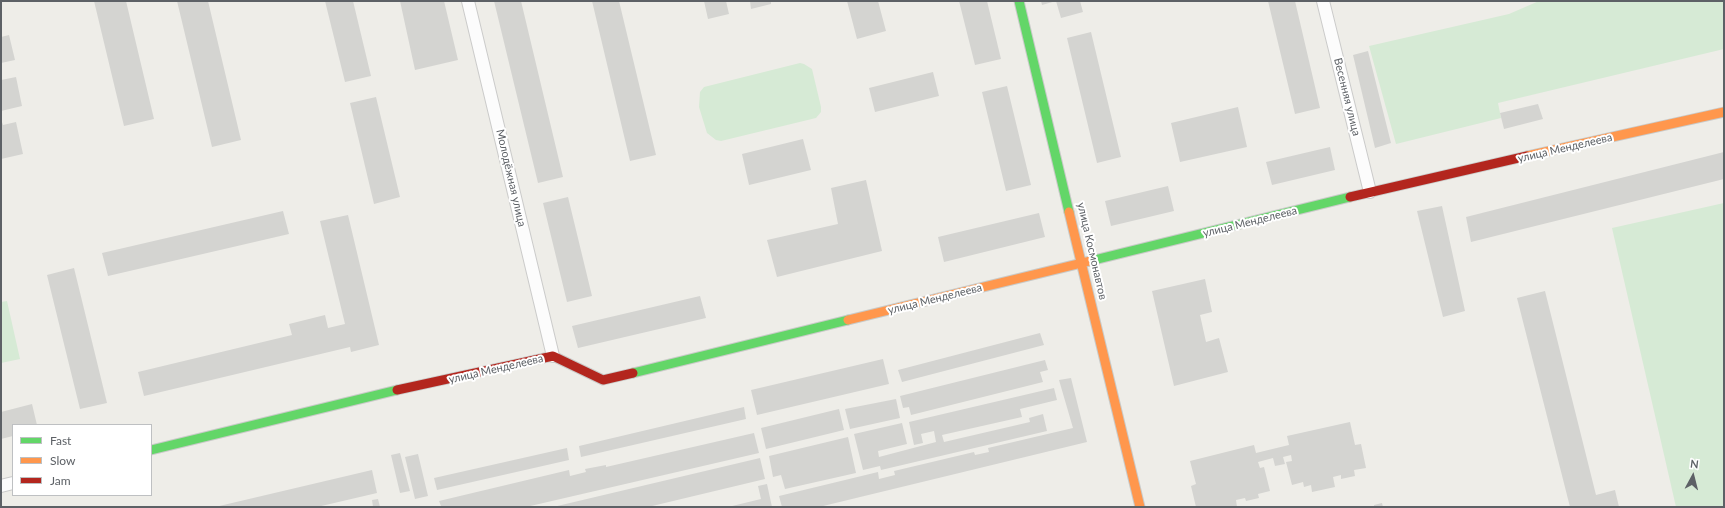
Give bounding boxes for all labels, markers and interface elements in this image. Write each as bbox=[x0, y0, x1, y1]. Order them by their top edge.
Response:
street label: Весенняя улица bbox=[1331, 57, 1363, 137]
street label: Молодёжная улица bbox=[493, 128, 529, 228]
street label: улица Менделеева bbox=[1517, 131, 1613, 165]
street label: улица Космонавтов bbox=[1074, 201, 1110, 301]
street label: улица Менделеева bbox=[1202, 204, 1298, 240]
street label: улица Менделеева bbox=[887, 281, 983, 317]
street label: улица Менделеева bbox=[448, 352, 544, 386]
legend bbox=[12, 424, 152, 496]
text: Fast bbox=[50, 433, 71, 448]
text: Slow bbox=[50, 453, 75, 468]
north arrow bbox=[1673, 456, 1713, 496]
text: N bbox=[1690, 457, 1700, 471]
text: Jam bbox=[50, 473, 71, 488]

